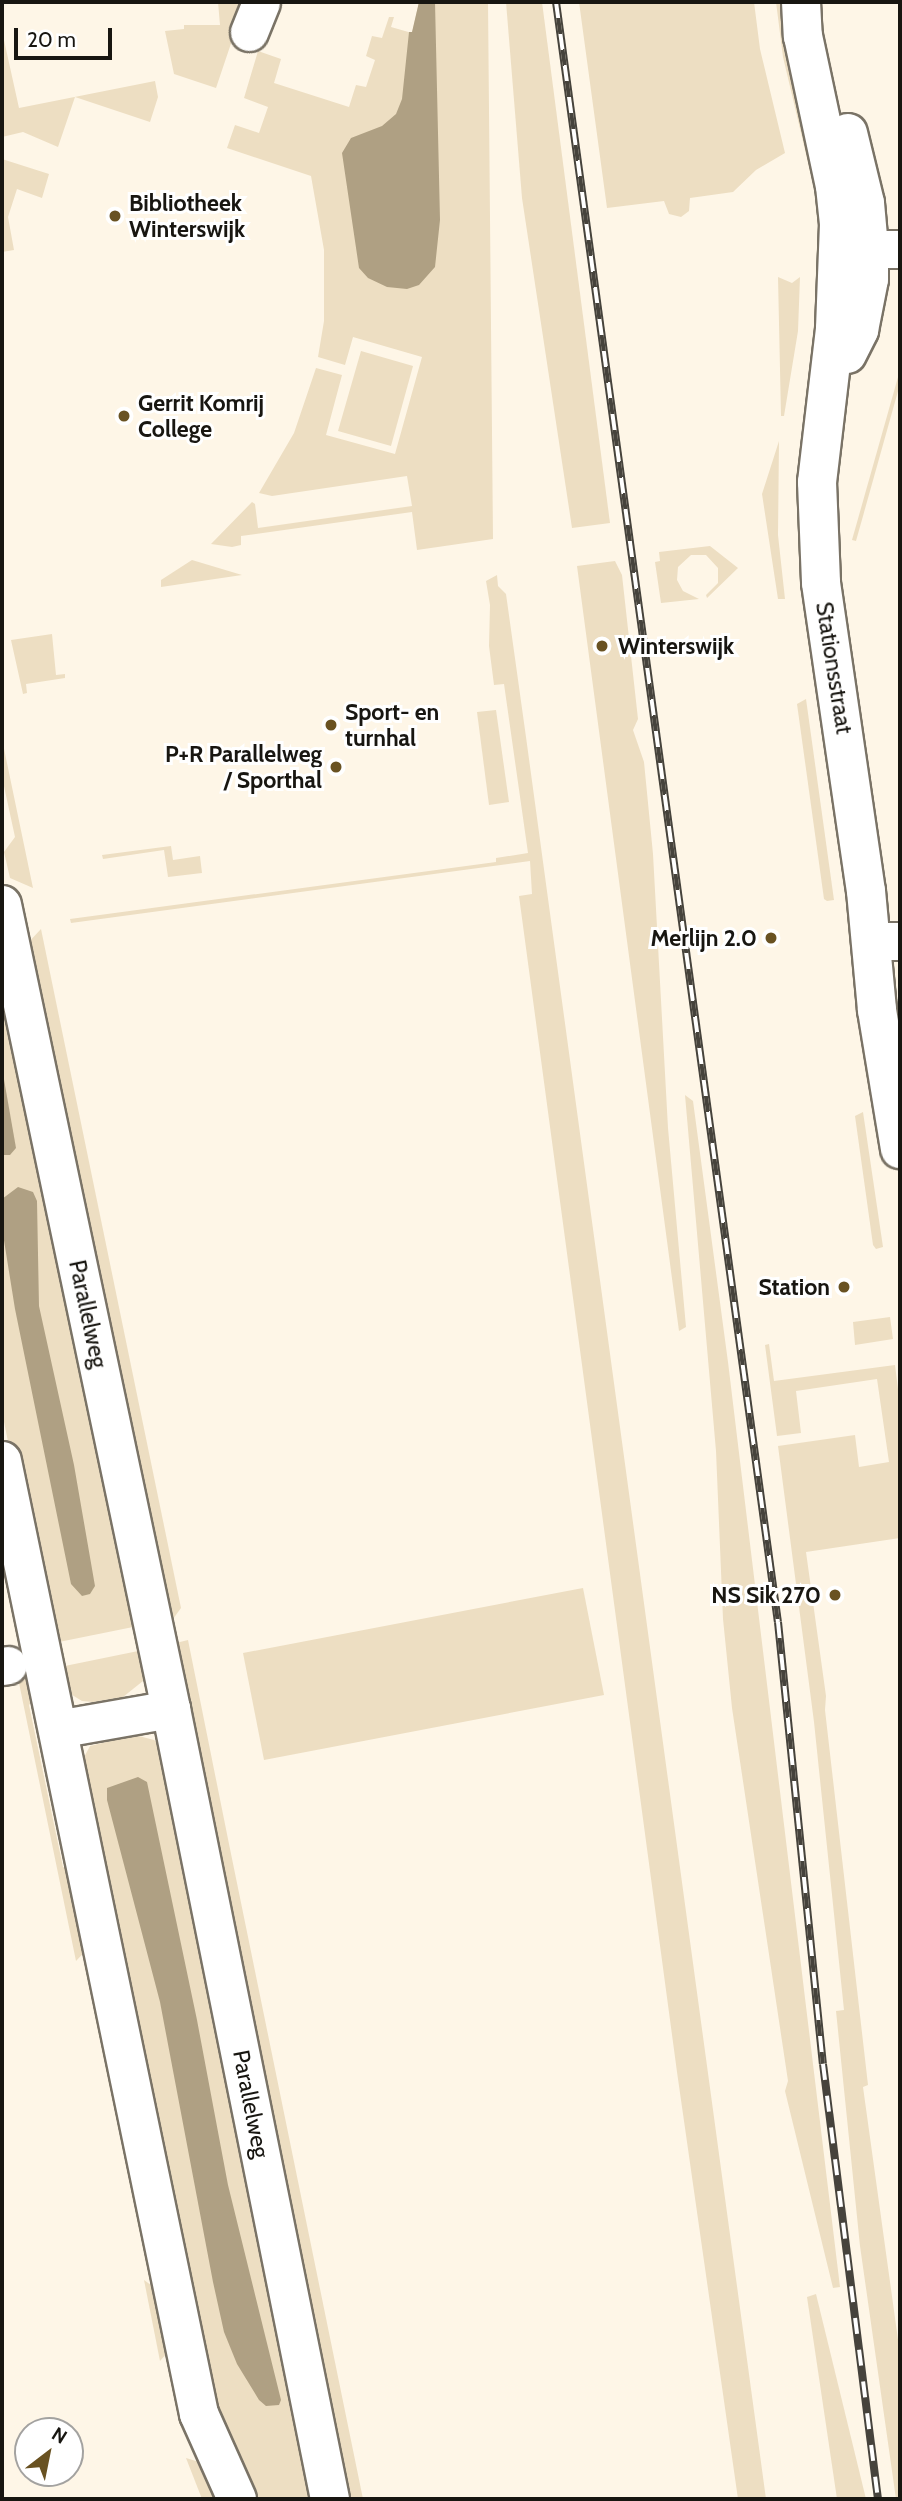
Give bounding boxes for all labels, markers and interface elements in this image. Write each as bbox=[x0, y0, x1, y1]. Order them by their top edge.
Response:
scale bar bbox=[18, 14, 116, 58]
text: 20 m bbox=[27, 27, 76, 52]
place label: Bibliotheek Winterswijk bbox=[129, 189, 245, 243]
marker: Bibliotheek Winterswijk bbox=[107, 208, 123, 224]
place label: Gerrit Komrij College bbox=[138, 389, 264, 443]
marker: Gerrit Komrij College bbox=[116, 408, 132, 424]
street label: Stationsstraat bbox=[810, 600, 858, 736]
place label: Winterswijk bbox=[618, 632, 734, 660]
marker: Winterswijk bbox=[592, 636, 612, 656]
place label: Sport- en turnhal bbox=[345, 698, 439, 752]
marker: Sport- en turnhal bbox=[323, 717, 339, 733]
place label: P+R Parallelweg / Sporthal bbox=[165, 740, 322, 794]
marker: P+R Parallelweg / Sporthal bbox=[328, 759, 344, 775]
place label: Merlijn 2.0 bbox=[650, 924, 757, 952]
marker: Merlijn 2.0 bbox=[763, 930, 779, 946]
street label: Parallelweg bbox=[63, 1258, 113, 1370]
place label: Station bbox=[759, 1273, 830, 1301]
marker: Station bbox=[836, 1279, 852, 1295]
place label: NS Sik 270 bbox=[711, 1581, 821, 1609]
marker: NS Sik 270 bbox=[827, 1587, 843, 1603]
street label: Parallelweg bbox=[227, 2048, 275, 2160]
north arrow bbox=[14, 2417, 84, 2487]
text: N bbox=[48, 2422, 71, 2449]

